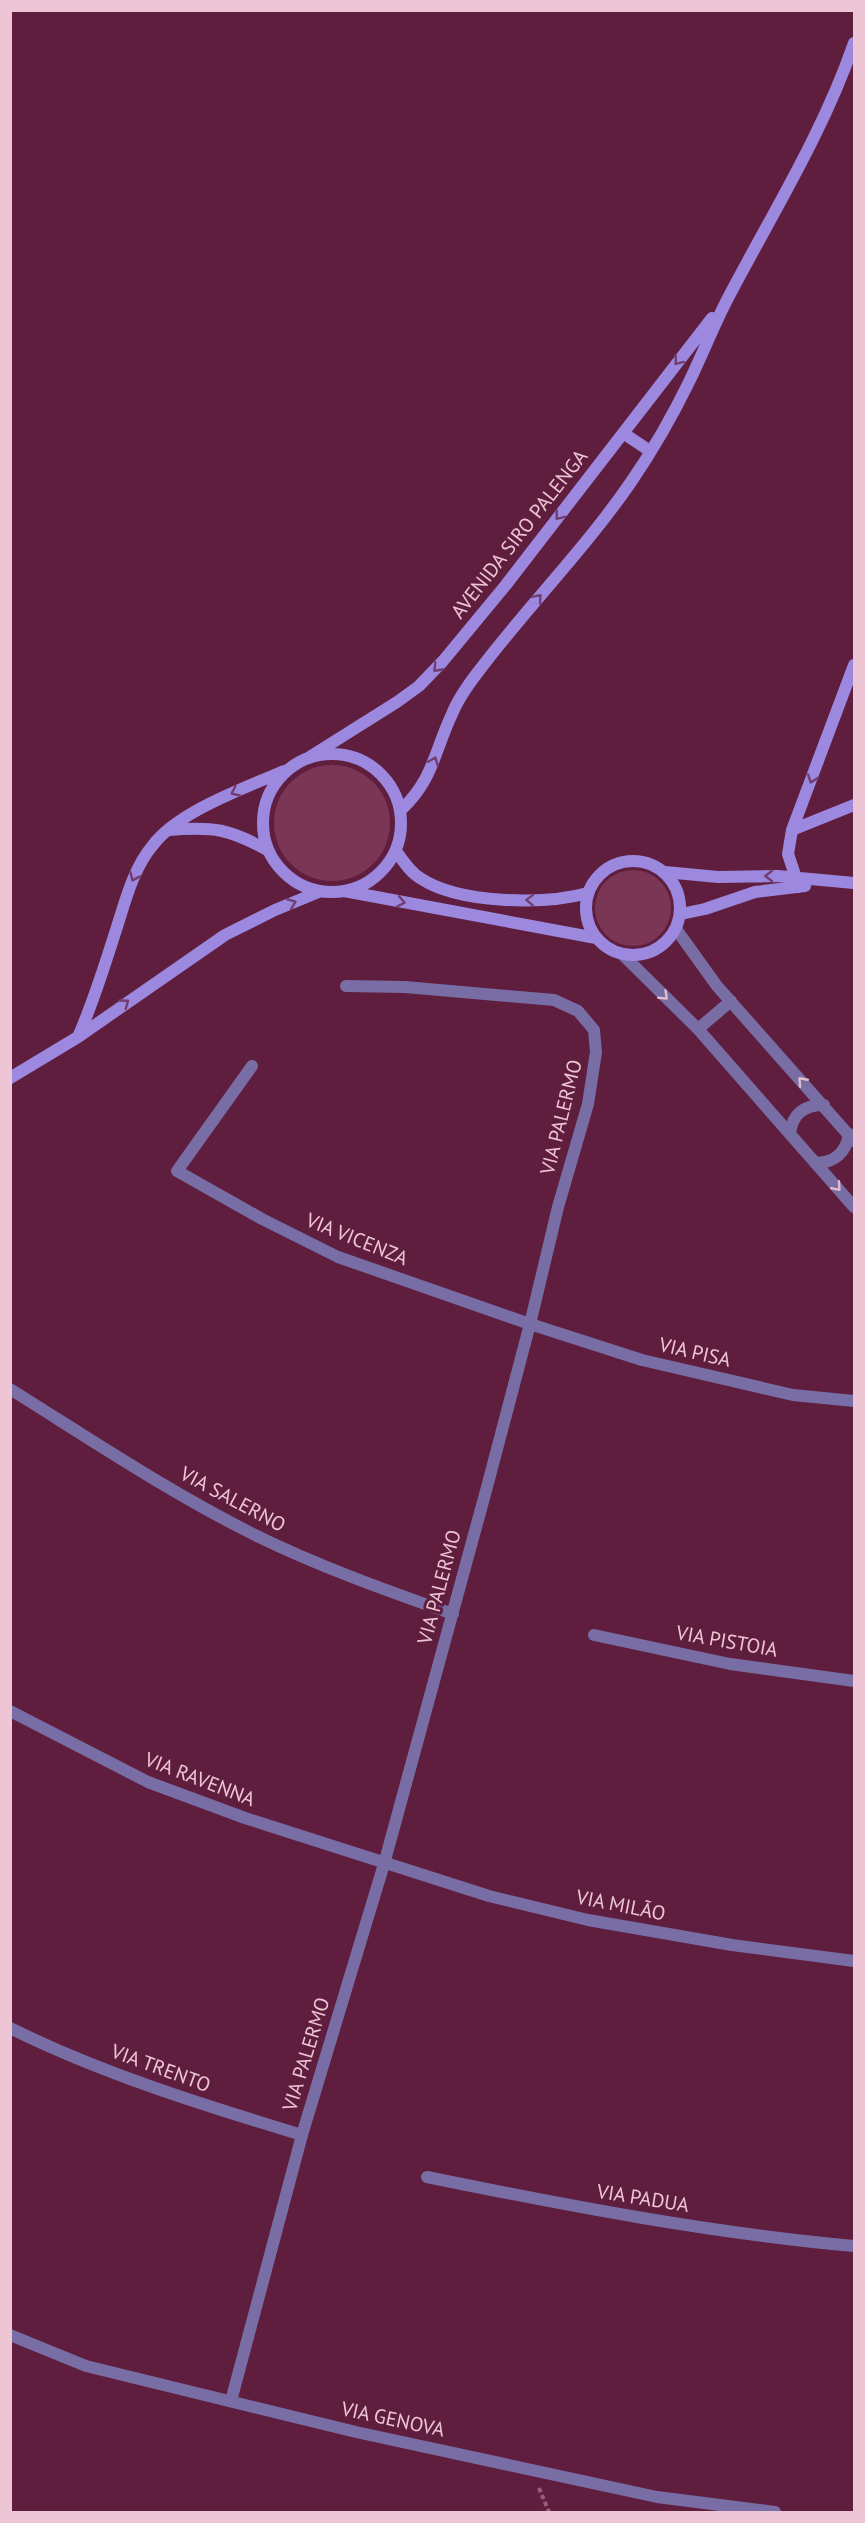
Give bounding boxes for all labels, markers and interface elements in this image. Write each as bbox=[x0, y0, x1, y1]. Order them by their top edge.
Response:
one-way arrow bbox=[674, 354, 685, 365]
street label: AVENIDA SIRO PALENGA bbox=[445, 444, 593, 624]
one-way arrow bbox=[556, 509, 567, 520]
one-way arrow bbox=[531, 594, 542, 605]
one-way arrow bbox=[433, 661, 444, 671]
one-way arrow bbox=[427, 756, 439, 767]
one-way arrow bbox=[806, 773, 819, 784]
one-way arrow bbox=[230, 785, 241, 797]
one-way arrow bbox=[764, 870, 773, 882]
one-way arrow bbox=[129, 871, 141, 882]
one-way arrow bbox=[526, 894, 535, 907]
one-way arrow bbox=[395, 895, 405, 908]
one-way arrow bbox=[286, 898, 297, 910]
one-way arrow bbox=[657, 988, 668, 999]
one-way arrow bbox=[119, 999, 130, 1010]
street label: VIA PALERMO bbox=[534, 1057, 588, 1178]
one-way arrow bbox=[798, 1077, 809, 1088]
one-way arrow bbox=[830, 1180, 841, 1191]
street label: VIA VICENZA bbox=[301, 1206, 412, 1271]
street label: VIA PISA bbox=[656, 1331, 734, 1373]
street label: VIA SALERNO bbox=[175, 1460, 290, 1538]
street label: VIA PALERMO bbox=[411, 1527, 467, 1648]
street label: VIA PISTOIA bbox=[673, 1619, 780, 1663]
street label: VIA RAVENNA bbox=[140, 1746, 259, 1812]
street label: VIA MILÃO bbox=[573, 1883, 668, 1926]
street label: VIA PALERMO bbox=[276, 1994, 336, 2115]
street label: VIA TRENTO bbox=[107, 2038, 214, 2098]
street label: VIA PADUA bbox=[594, 2178, 691, 2218]
street label: VIA GENOVA bbox=[338, 2395, 447, 2443]

